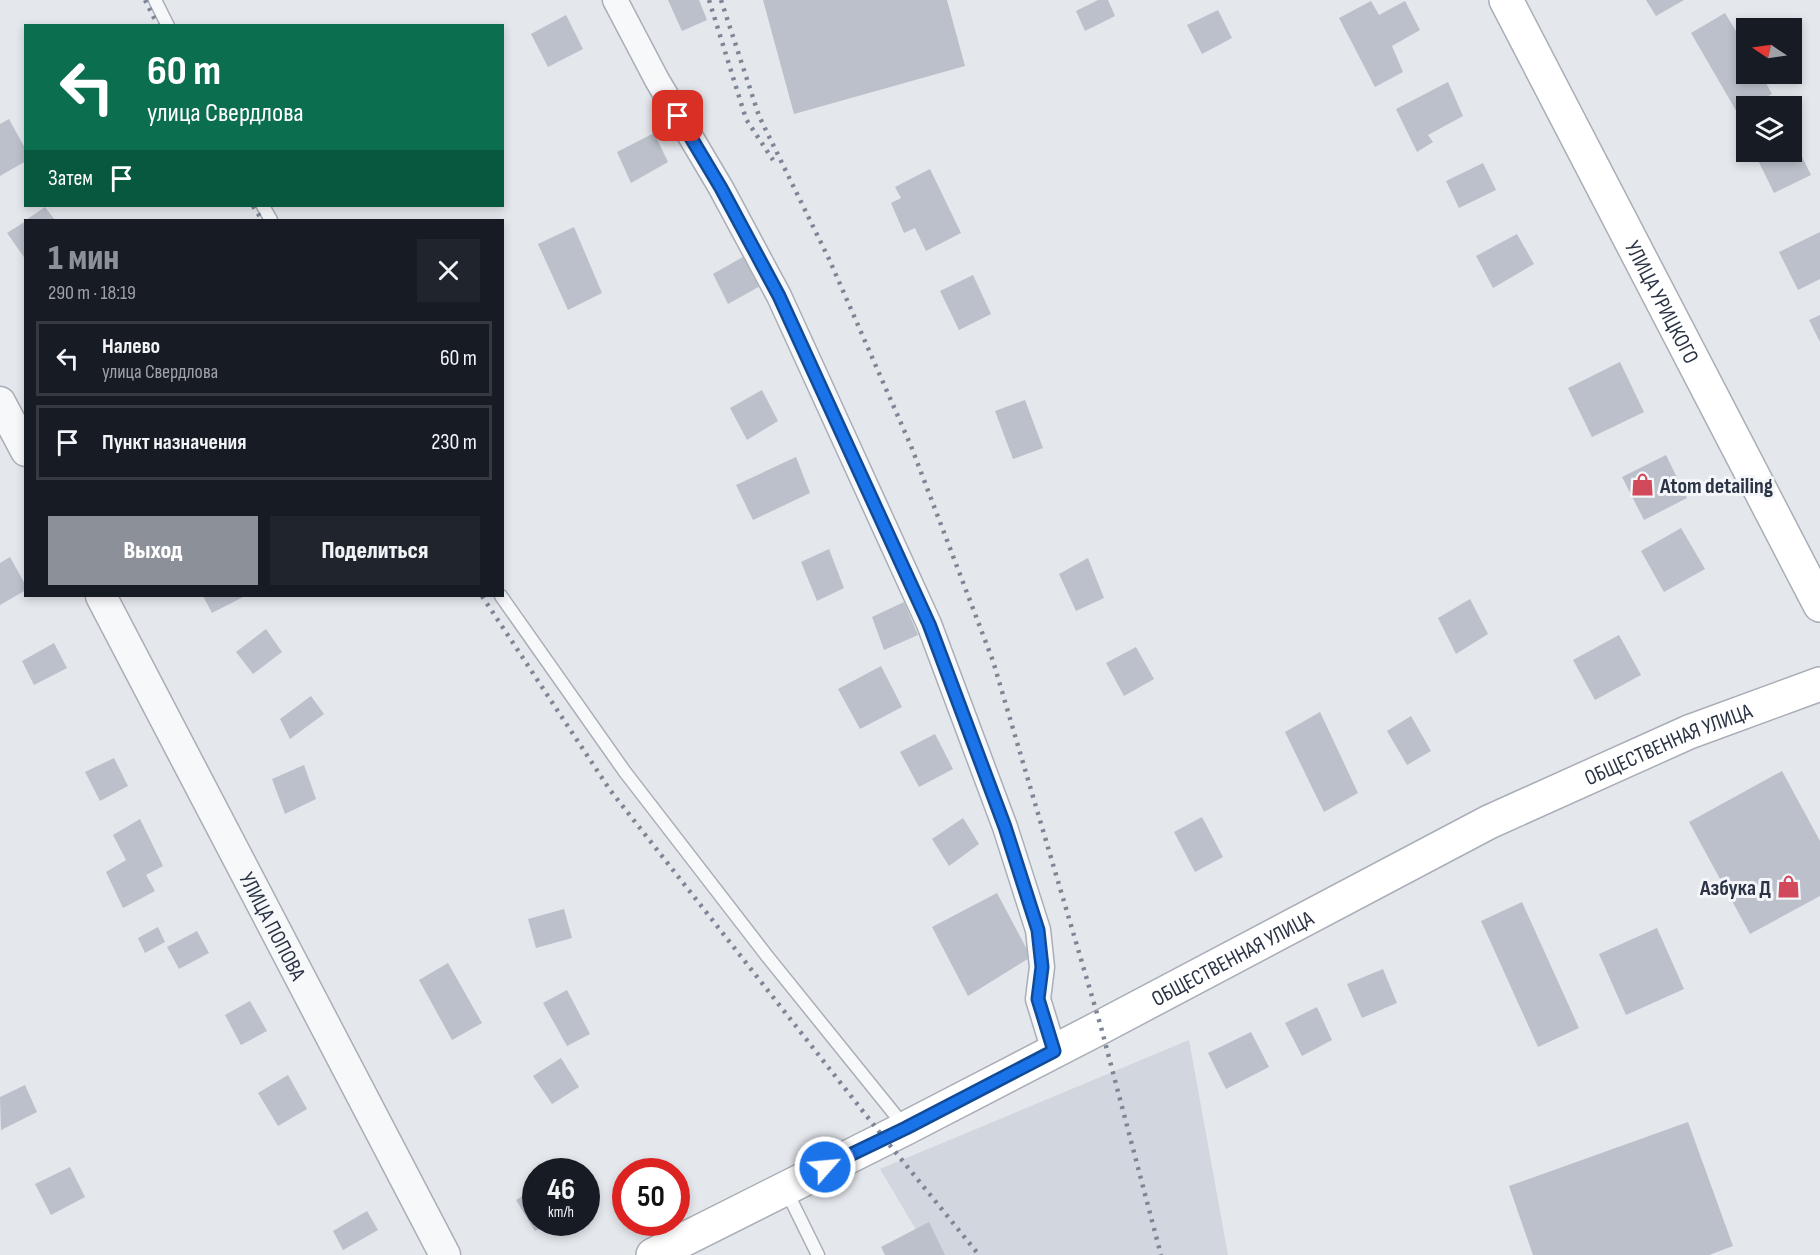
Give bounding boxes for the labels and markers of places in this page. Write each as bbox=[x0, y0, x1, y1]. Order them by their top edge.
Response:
pin bbox=[652, 90, 703, 141]
shop icon: Atom detailing bbox=[1629, 472, 1655, 498]
place label: Atom detailing bbox=[1659, 473, 1773, 500]
shop icon: Азбука Д bbox=[1776, 874, 1802, 900]
place label: Азбука Д bbox=[1699, 875, 1771, 902]

